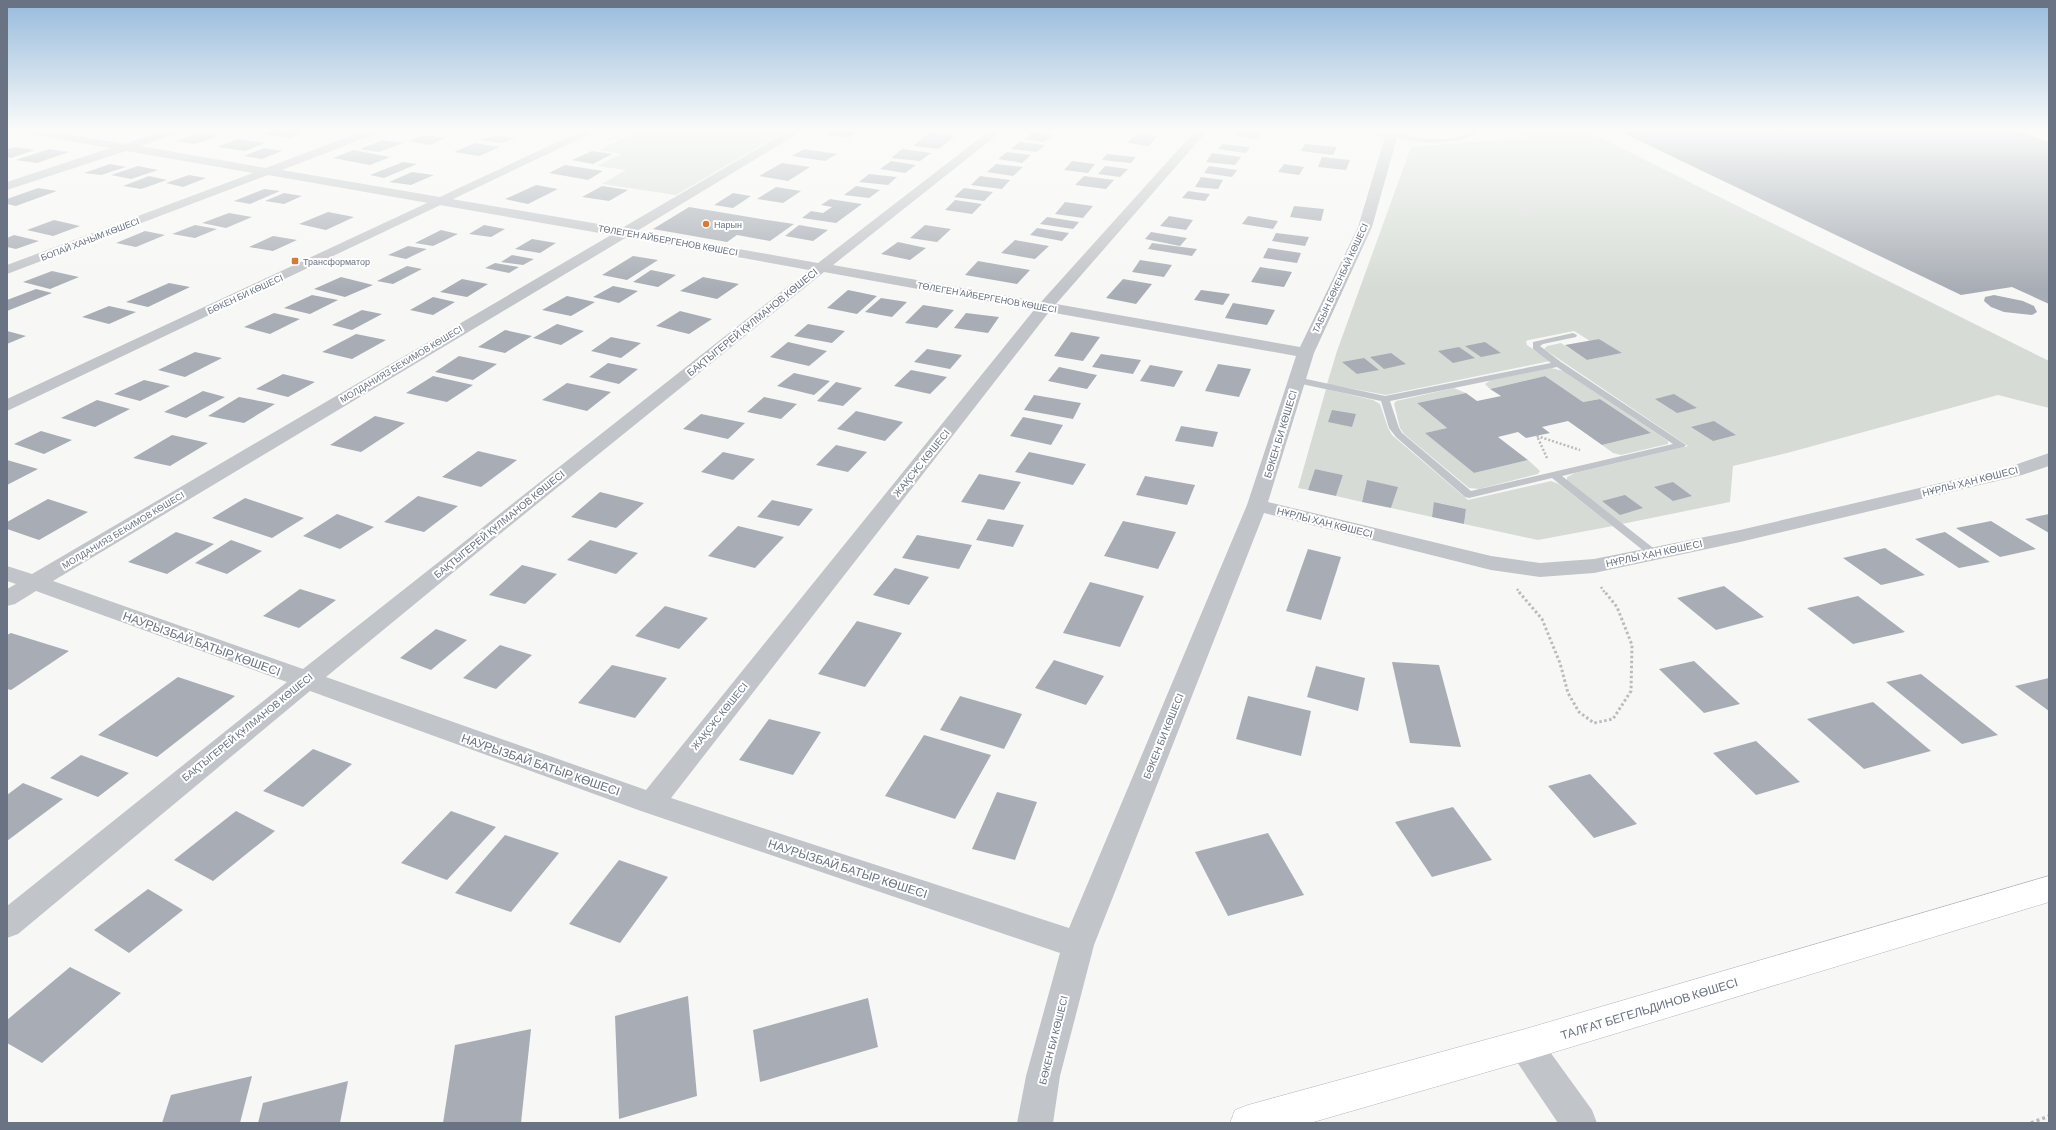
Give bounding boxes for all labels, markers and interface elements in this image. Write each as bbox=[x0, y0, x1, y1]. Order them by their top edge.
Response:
street label: БОПАЙ ХАНЫМ КӨШЕСІ bbox=[39, 215, 141, 263]
marker: Нарын bbox=[701, 219, 711, 229]
place label: Нарын bbox=[714, 219, 742, 230]
street label: ТӨЛЕГЕН АЙБЕРГЕНОВ КӨШЕСІ bbox=[597, 222, 739, 258]
street label: ТАБЫН БӨКЕНБАЙ КӨШЕСІ bbox=[1310, 222, 1370, 334]
marker: Трансформатор bbox=[290, 256, 300, 266]
place label: Трансформатор bbox=[303, 256, 370, 267]
street label: БАҚТЫГЕРЕЙ ҚҰЛМАНОВ КӨШЕСІ bbox=[684, 266, 820, 378]
street label: БӨКЕН БИ КӨШЕСІ bbox=[205, 272, 285, 316]
street label: ТӨЛЕГЕН АЙБЕРГЕНОВ КӨШЕСІ bbox=[916, 279, 1058, 315]
street label: МОЛДАНИЯЗ БЕКИМОВ КӨШЕСІ bbox=[338, 323, 464, 405]
street label: БӨКЕН БИ КӨШЕСІ bbox=[1261, 389, 1299, 479]
street label: ЖАҚСҰС КӨШЕСІ bbox=[890, 427, 952, 499]
street label: НҰРЛЫ ХАН КӨШЕСІ bbox=[1921, 463, 2019, 499]
street label: БАҚТЫГЕРЕЙ ҚҰЛМАНОВ КӨШЕСІ bbox=[431, 468, 567, 580]
street label: МОЛДАНИЯЗ БЕКИМОВ КӨШЕСІ bbox=[60, 489, 186, 571]
street label: НҰРЛЫ ХАН КӨШЕСІ bbox=[1276, 504, 1374, 540]
street label: НҰРЛЫ ХАН КӨШЕСІ bbox=[1605, 537, 1703, 569]
street label: НАУРЫЗБАЙ БАТЫР КӨШЕСІ bbox=[121, 608, 283, 678]
street label: БАҚТЫГЕРЕЙ ҚҰЛМАНОВ КӨШЕСІ bbox=[179, 671, 315, 783]
street label: ЖАҚСҰС КӨШЕСІ bbox=[688, 680, 750, 752]
street label: БӨКЕН БИ КӨШЕСІ bbox=[1140, 691, 1186, 781]
street label: НАУРЫЗБАЙ БАТЫР КӨШЕСІ bbox=[460, 730, 622, 798]
street label: НАУРЫЗБАЙ БАТЫР КӨШЕСІ bbox=[767, 836, 929, 900]
street label: ТАЛҒАТ БЕГЕЛЬДИНОВ КӨШЕСІ bbox=[1559, 974, 1740, 1043]
street label: БӨКЕН БИ КӨШЕСІ bbox=[1036, 994, 1070, 1086]

